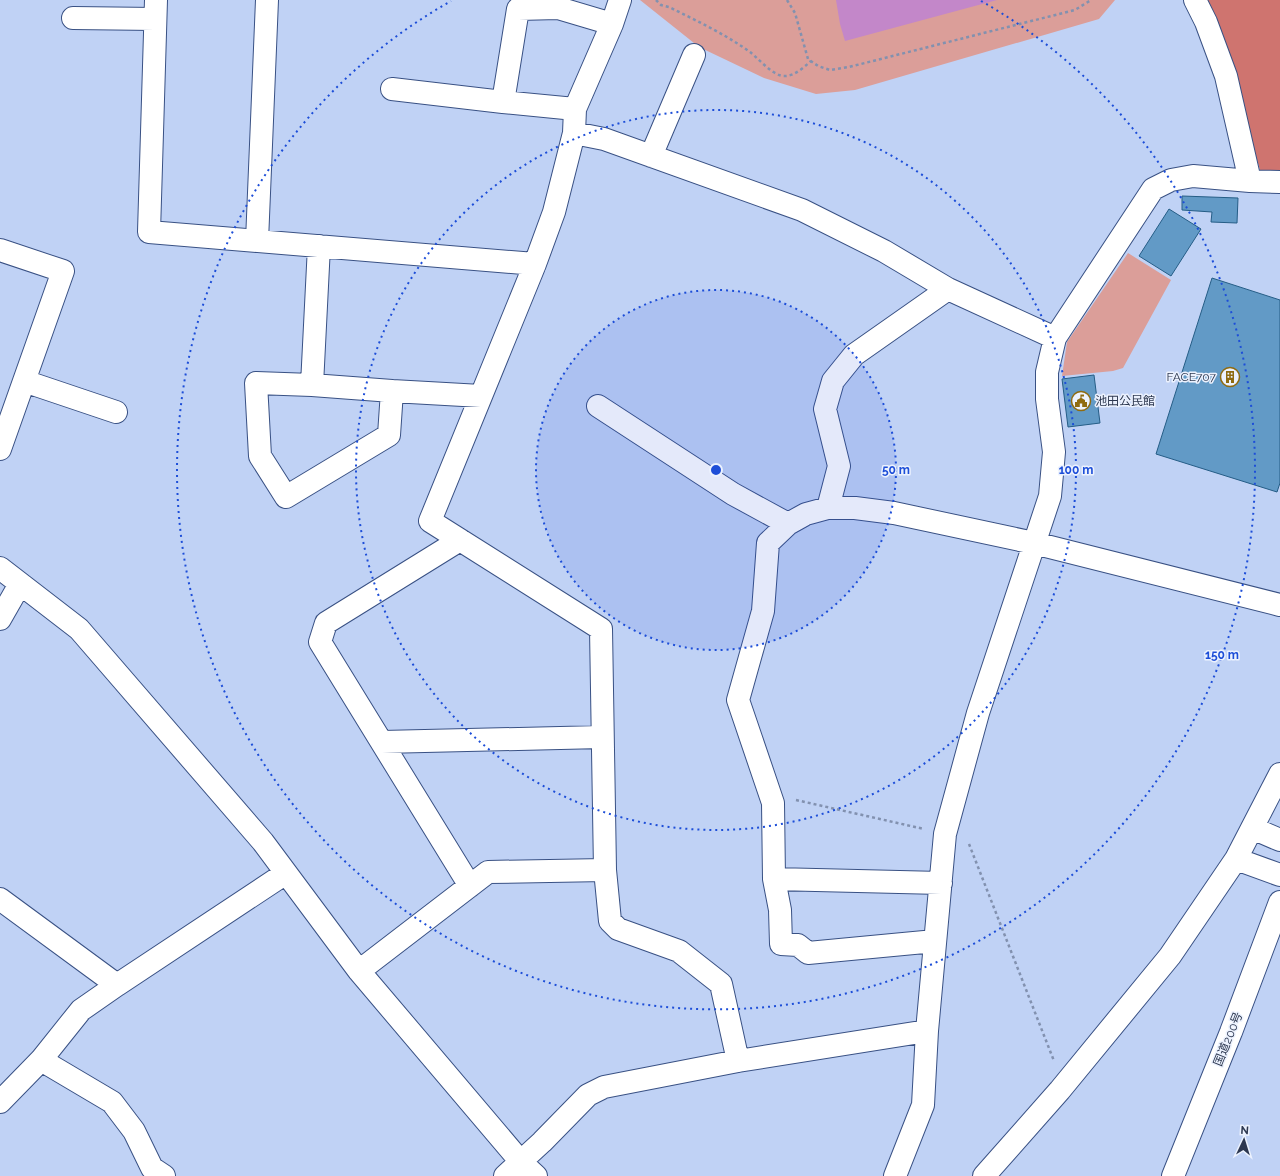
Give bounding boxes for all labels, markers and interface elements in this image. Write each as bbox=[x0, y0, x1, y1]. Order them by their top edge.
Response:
building icon: FACE707 bbox=[1219, 366, 1241, 388]
place label: FACE707 bbox=[1166, 370, 1217, 384]
public building icon: 池田公民館 bbox=[1070, 390, 1092, 412]
place label: 池田公民館 bbox=[1095, 394, 1155, 408]
centre of rings bbox=[709, 463, 723, 477]
text: 50 m bbox=[882, 463, 910, 477]
text: 100 m bbox=[1059, 463, 1093, 477]
text: 150 m bbox=[1205, 648, 1239, 662]
street label: 国道200号 bbox=[1211, 1010, 1245, 1068]
north arrow bbox=[1224, 1120, 1264, 1160]
text: N bbox=[1240, 1124, 1249, 1137]

